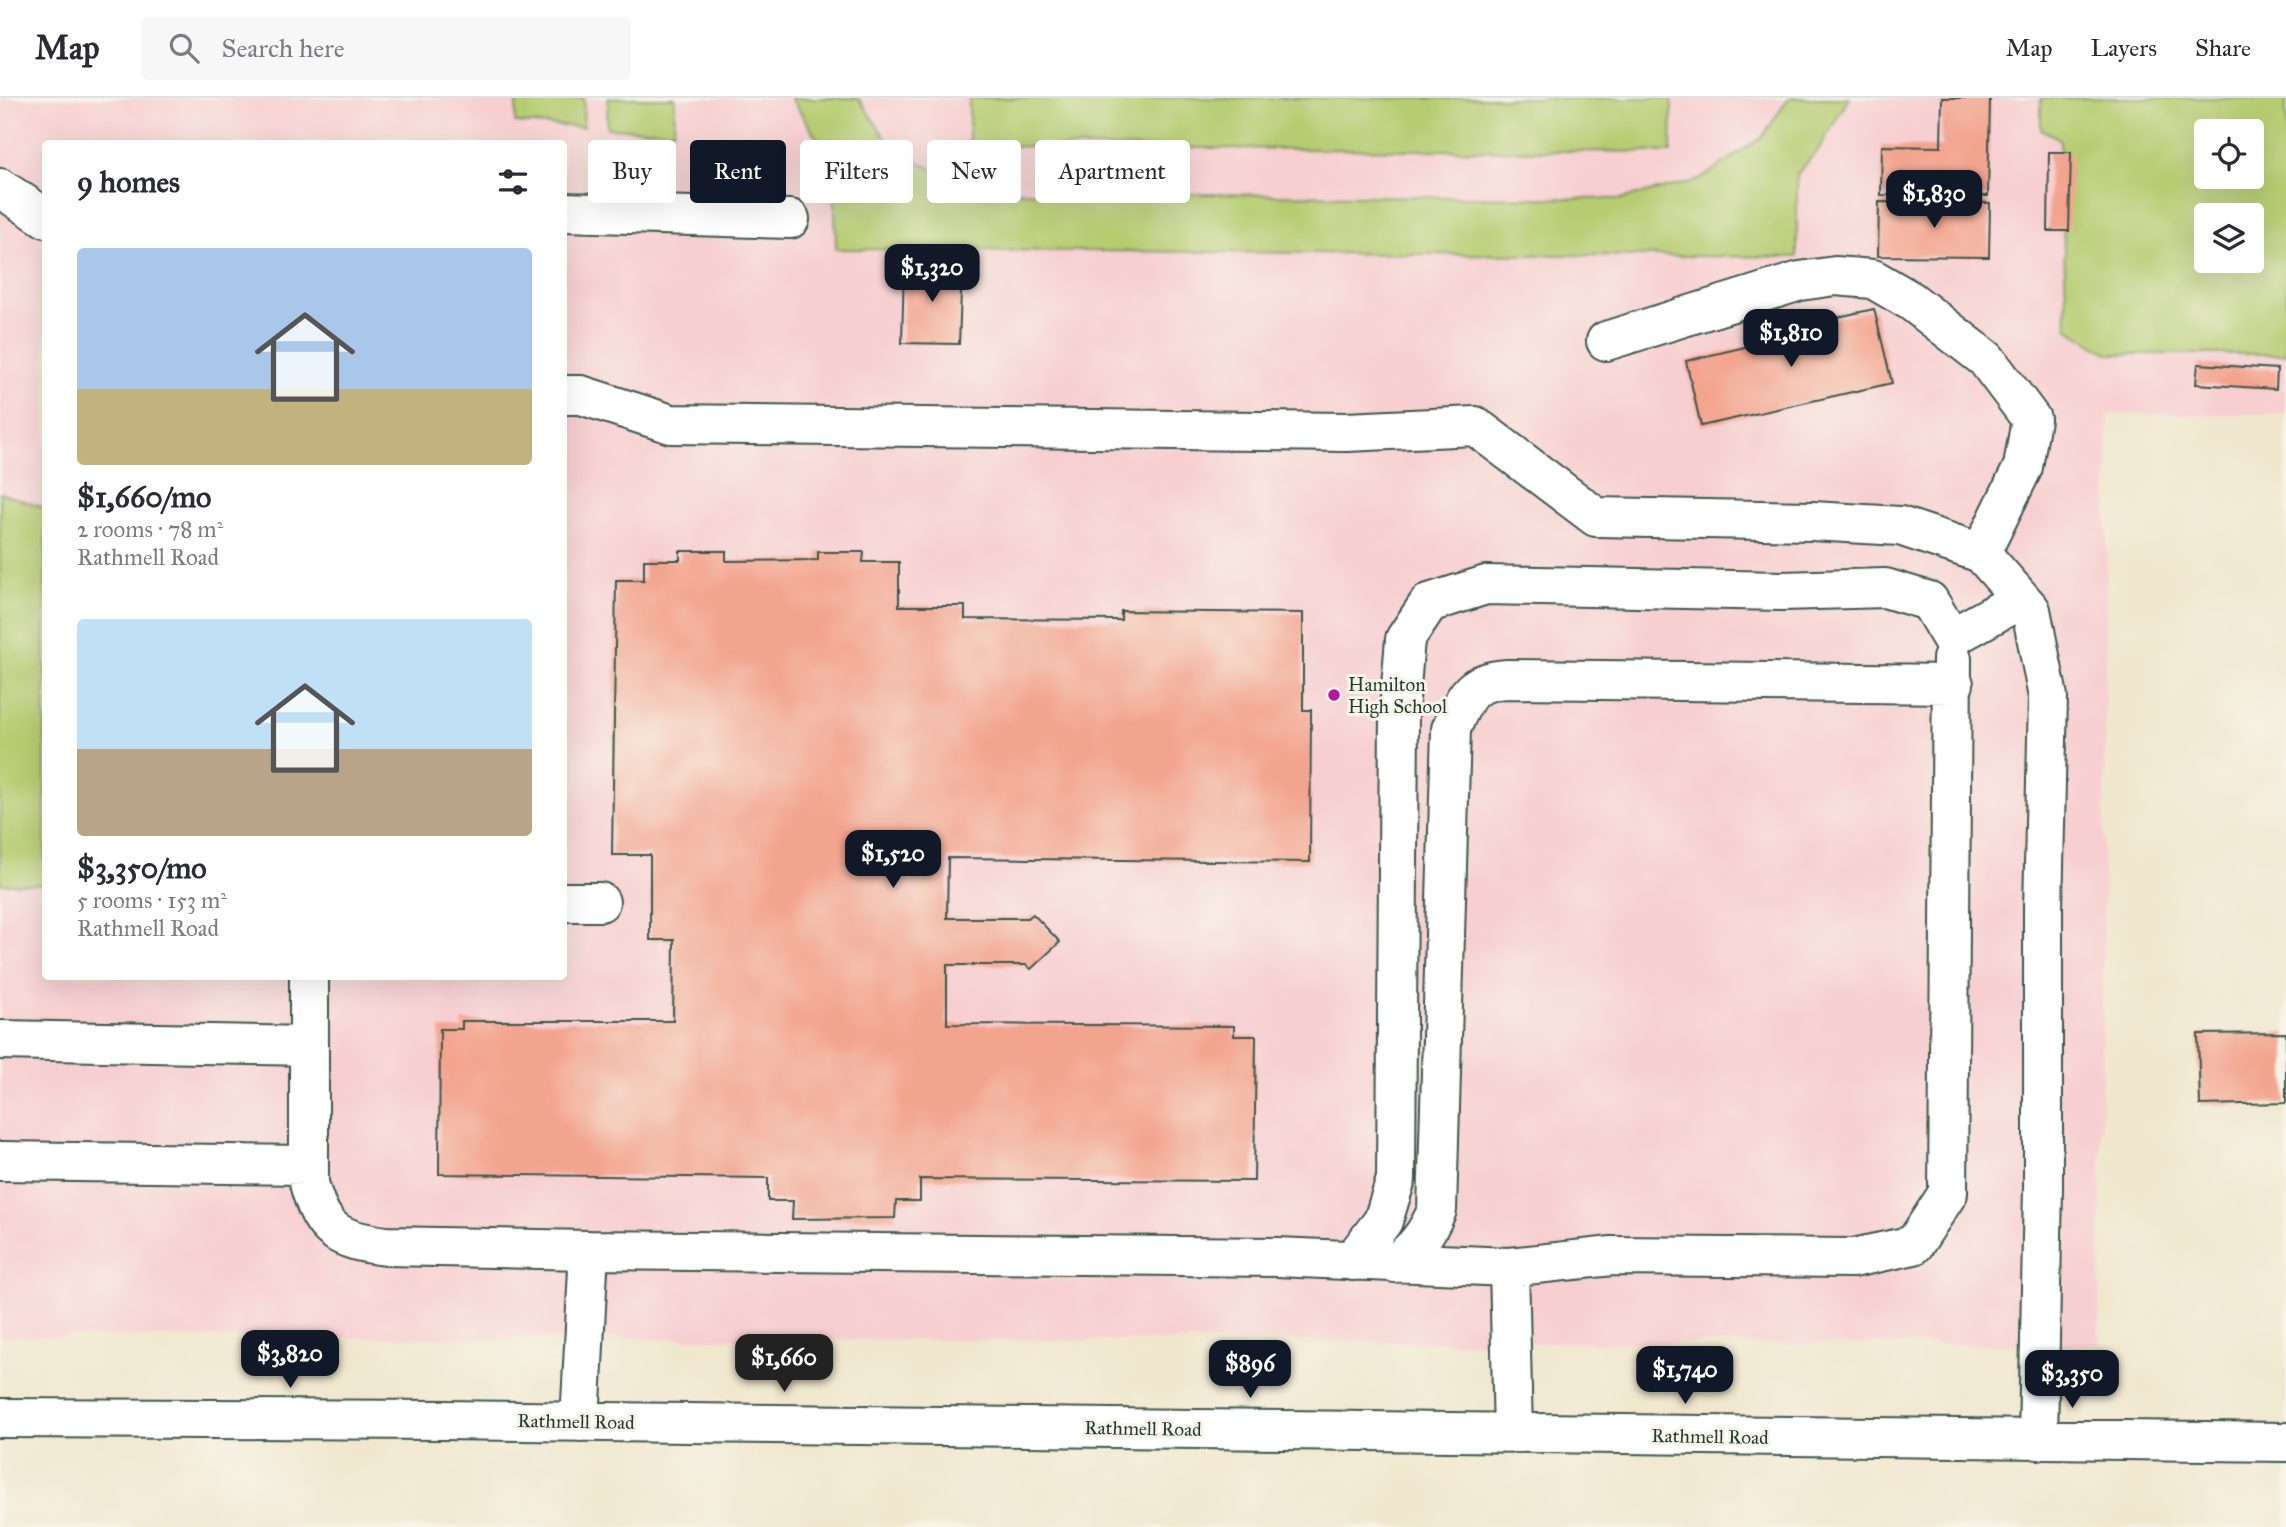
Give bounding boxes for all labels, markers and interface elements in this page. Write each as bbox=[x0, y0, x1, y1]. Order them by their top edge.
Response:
search box bbox=[141, 17, 631, 80]
text: Map bbox=[35, 28, 99, 68]
icon: search bbox=[165, 29, 203, 67]
text: Search here bbox=[221, 32, 345, 64]
text: Map bbox=[2006, 33, 2053, 63]
text: Layers bbox=[2091, 33, 2157, 63]
text: Share bbox=[2195, 33, 2251, 63]
map controls bbox=[2194, 119, 2264, 273]
button: locate bbox=[2194, 119, 2264, 189]
chip: Buy bbox=[588, 140, 676, 203]
chip: Rent bbox=[690, 140, 786, 203]
chip: Filters bbox=[800, 140, 913, 203]
chip: New bbox=[927, 140, 1021, 203]
chip: Apartment bbox=[1035, 140, 1190, 203]
icon: filters bbox=[494, 163, 532, 201]
text: 9 homes bbox=[77, 164, 180, 200]
pin: $1,830 bbox=[1877, 170, 1991, 230]
text: $1,830 bbox=[1902, 179, 1966, 207]
button: layers bbox=[2194, 203, 2264, 273]
pin: $1,320 bbox=[875, 244, 989, 304]
text: $1,320 bbox=[901, 253, 963, 281]
icon: home bbox=[242, 294, 368, 420]
pin: $1,810 bbox=[1734, 310, 1848, 369]
text: $1,810 bbox=[1759, 318, 1823, 346]
text: $1,660/mo bbox=[77, 479, 211, 515]
text: 2 rooms · 78 m² bbox=[77, 515, 223, 543]
text: Rathmell Road bbox=[77, 543, 219, 571]
icon: home bbox=[242, 665, 368, 791]
place label: Hamilton High School bbox=[1348, 673, 1448, 719]
marker: Hamilton High School bbox=[1326, 687, 1342, 703]
pin: $1,520 bbox=[836, 830, 950, 890]
text: $1,520 bbox=[861, 839, 925, 867]
text: $3,350/mo bbox=[77, 850, 207, 886]
text: 5 rooms · 153 m² bbox=[77, 886, 227, 914]
text: Rathmell Road bbox=[77, 914, 219, 942]
pin: $3,820 bbox=[233, 1330, 347, 1390]
pin: $1,660 bbox=[727, 1334, 841, 1394]
text: $3,820 bbox=[257, 1339, 323, 1367]
pin: $896 bbox=[1209, 1340, 1291, 1400]
text: $1,660 bbox=[751, 1343, 817, 1371]
pin: $1,740 bbox=[1628, 1346, 1742, 1406]
text: $896 bbox=[1225, 1349, 1275, 1377]
pin: $3,350 bbox=[2015, 1350, 2129, 1410]
text: $1,740 bbox=[1652, 1355, 1718, 1383]
text: $3,350 bbox=[2041, 1359, 2103, 1387]
street label: Rathmell Road bbox=[517, 1409, 635, 1434]
street label: Rathmell Road bbox=[1084, 1416, 1202, 1441]
street label: Rathmell Road bbox=[1651, 1424, 1769, 1449]

